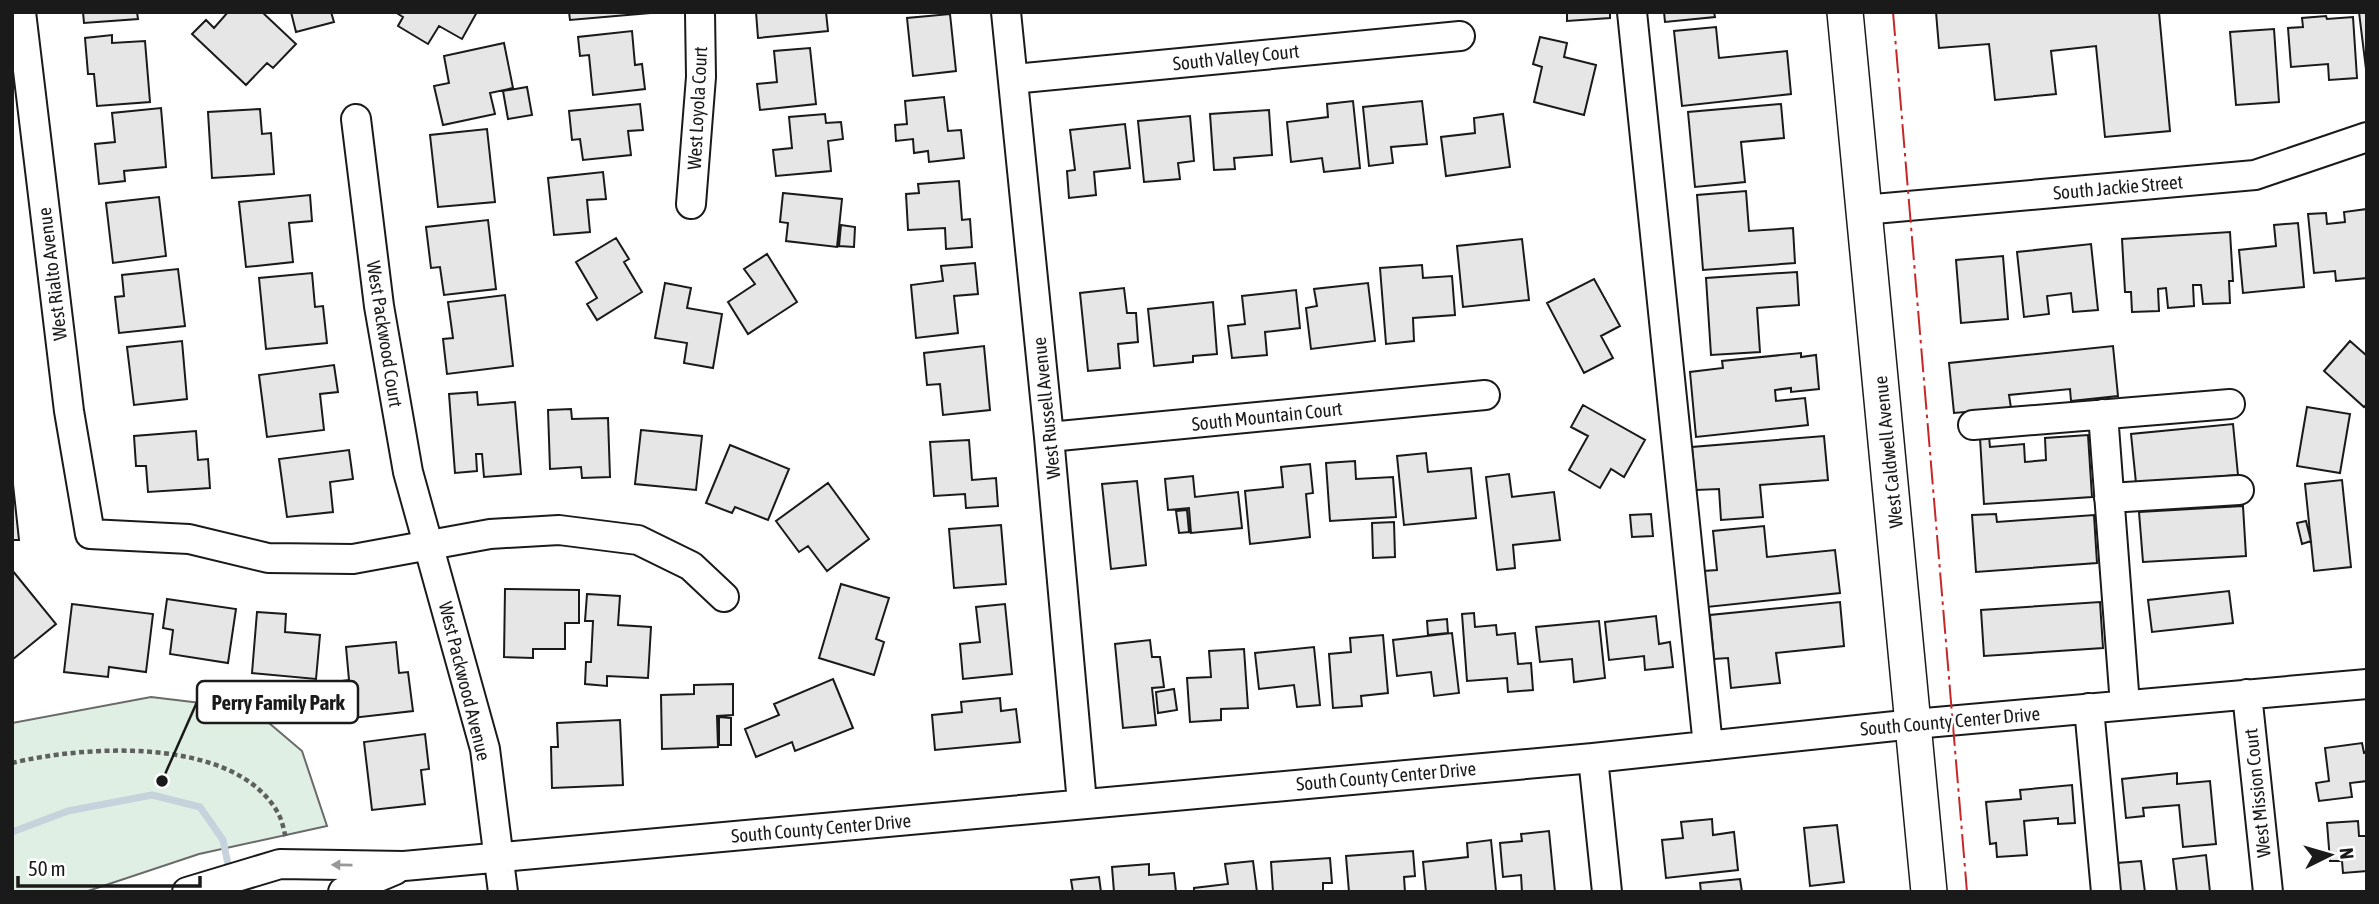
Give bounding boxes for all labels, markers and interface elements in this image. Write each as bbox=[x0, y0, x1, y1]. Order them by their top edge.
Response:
street label: South Valley Court bbox=[1172, 39, 1300, 75]
street label: West Loyola Court bbox=[683, 46, 711, 170]
street label: South Jackie Street bbox=[2052, 170, 2184, 204]
street label: West Rialto Avenue bbox=[33, 206, 71, 342]
street label: West Packwood Court bbox=[363, 259, 407, 409]
street label: West Russell Avenue bbox=[1028, 336, 1064, 480]
street label: West Caldwell Avenue bbox=[1869, 375, 1907, 529]
street label: South Mountain Court bbox=[1191, 397, 1343, 435]
street label: West Packwood Avenue bbox=[435, 599, 495, 763]
callout: Perry Family Park bbox=[197, 681, 358, 723]
text: Perry Family Park bbox=[211, 690, 345, 714]
street label: South County Center Drive bbox=[1859, 702, 2041, 740]
street label: West Mission Court bbox=[2239, 727, 2275, 859]
street label: South County Center Drive bbox=[1295, 757, 1477, 795]
street label: South County Center Drive bbox=[730, 809, 912, 847]
north arrow bbox=[2295, 820, 2365, 890]
scale bar bbox=[18, 844, 200, 888]
text: N bbox=[2335, 847, 2358, 860]
text: 50 m bbox=[28, 856, 66, 880]
one-way arrow bbox=[331, 859, 353, 871]

